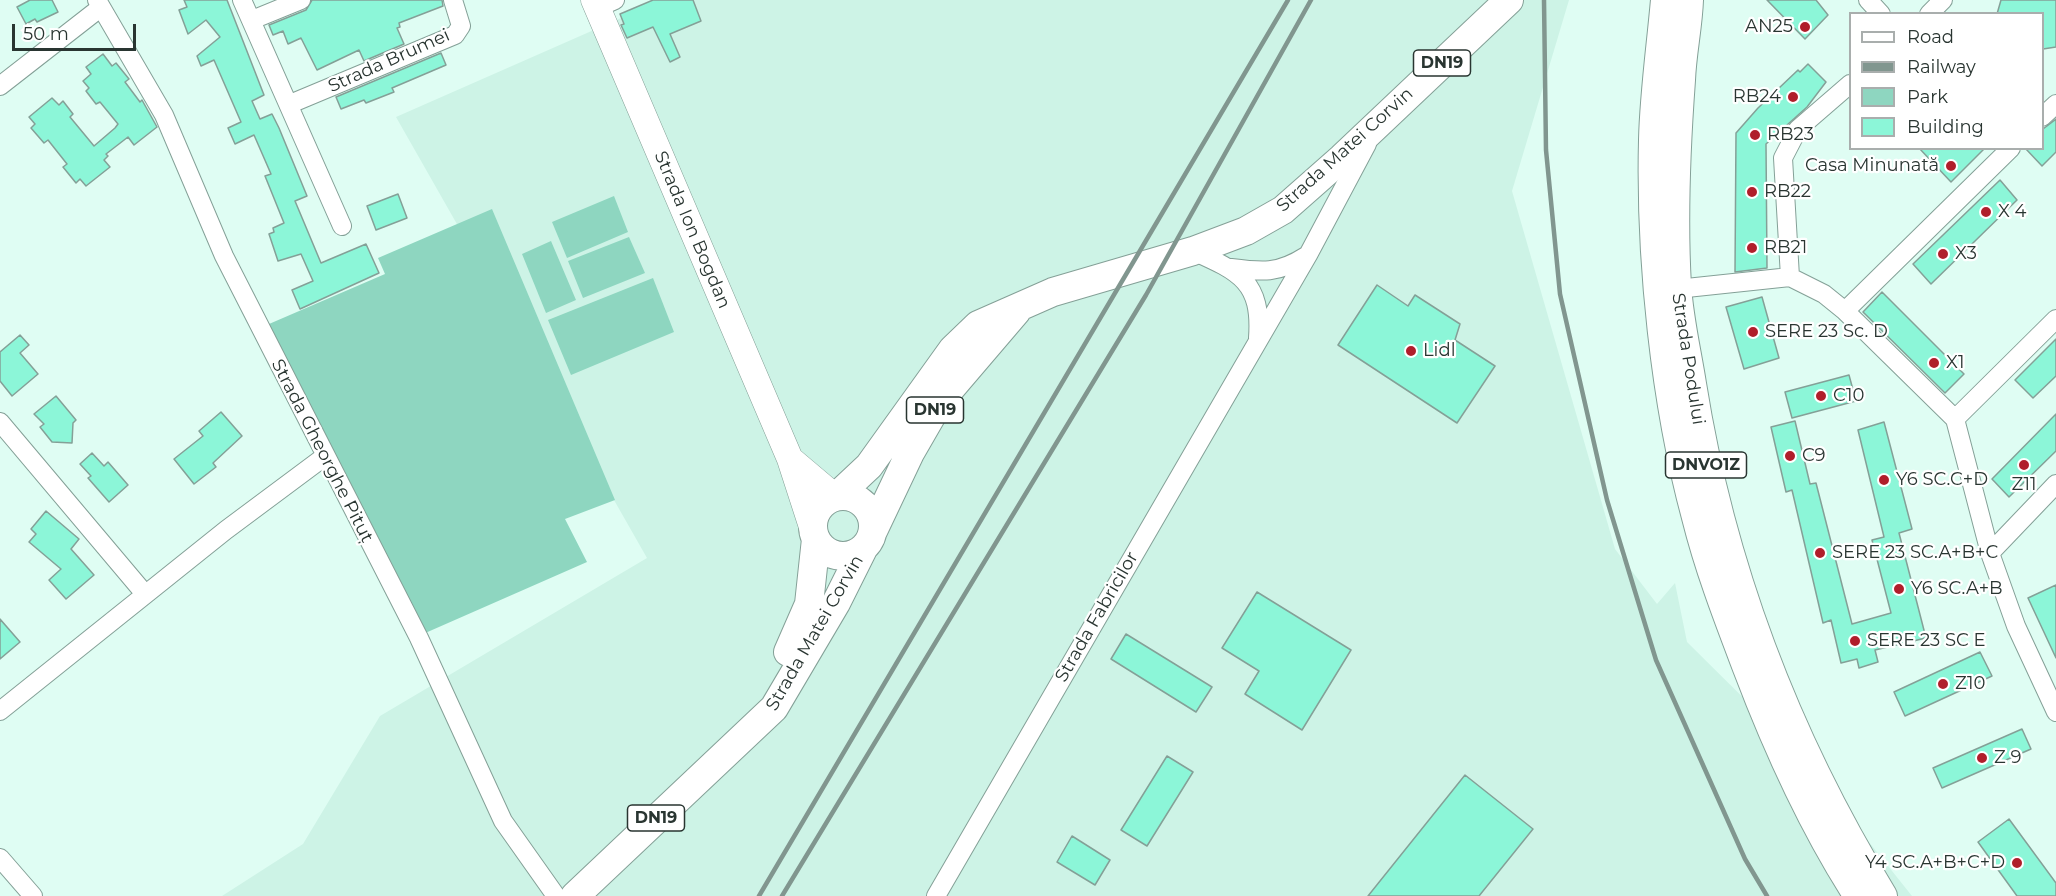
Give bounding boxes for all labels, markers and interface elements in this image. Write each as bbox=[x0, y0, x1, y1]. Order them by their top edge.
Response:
scale bar bbox=[15, 12, 140, 50]
legend bbox=[1849, 12, 2044, 150]
place label: AN25 bbox=[1745, 16, 1793, 38]
marker: AN25 bbox=[1798, 20, 1812, 34]
text: 50 m bbox=[23, 23, 69, 45]
street label: Strada Brumei bbox=[325, 25, 453, 97]
text: Road bbox=[1907, 26, 1954, 48]
road number: DN19 bbox=[1414, 50, 1470, 76]
text: Railway bbox=[1907, 56, 1976, 78]
street label: Strada Matei Corvin bbox=[1272, 83, 1418, 217]
place label: RB24 bbox=[1733, 86, 1781, 108]
text: Park bbox=[1907, 86, 1948, 108]
marker: RB24 bbox=[1786, 90, 1800, 104]
text: Building bbox=[1907, 116, 1984, 138]
place label: RB23 bbox=[1767, 124, 1814, 146]
marker: RB23 bbox=[1748, 128, 1762, 142]
street label: Strada Ion Bogdan bbox=[649, 148, 735, 312]
place label: Casa Minunată bbox=[1805, 155, 1939, 177]
marker: Casa Minunată bbox=[1944, 159, 1958, 173]
place label: RB22 bbox=[1764, 181, 1811, 203]
marker: RB22 bbox=[1745, 185, 1759, 199]
place label: X 4 bbox=[1998, 201, 2026, 223]
marker: X 4 bbox=[1979, 205, 1993, 219]
place label: RB21 bbox=[1764, 237, 1807, 259]
marker: RB21 bbox=[1745, 241, 1759, 255]
place label: X3 bbox=[1955, 243, 1977, 265]
marker: X3 bbox=[1936, 247, 1950, 261]
street label: Strada Podului bbox=[1667, 292, 1709, 426]
place label: SERE 23 Sc. D bbox=[1765, 321, 1888, 343]
marker: SERE 23 Sc. D bbox=[1746, 325, 1760, 339]
place label: Lidl bbox=[1423, 340, 1455, 362]
marker: Lidl bbox=[1404, 344, 1418, 358]
place label: X1 bbox=[1946, 352, 1964, 374]
street label: Strada Gheorghe Pituț bbox=[266, 356, 378, 546]
marker: X1 bbox=[1927, 356, 1941, 370]
place label: C10 bbox=[1833, 385, 1864, 407]
marker: C10 bbox=[1814, 389, 1828, 403]
road number: DN19 bbox=[906, 397, 964, 423]
place label: C9 bbox=[1802, 445, 1826, 467]
marker: C9 bbox=[1783, 449, 1797, 463]
road number: DNVO1Z bbox=[1666, 452, 1746, 478]
marker: Z11 bbox=[2017, 458, 2031, 472]
place label: Y6 SC.C+D bbox=[1896, 469, 1988, 491]
marker: Y6 SC.C+D bbox=[1877, 473, 1891, 487]
place label: Z11 bbox=[2011, 474, 2037, 496]
place label: SERE 23 SC.A+B+C bbox=[1832, 542, 1998, 564]
marker: SERE 23 SC.A+B+C bbox=[1813, 546, 1827, 560]
street label: Strada Fabricilor bbox=[1051, 548, 1143, 686]
street label: Strada Matei Corvin bbox=[762, 551, 868, 715]
place label: Y6 SC.A+B bbox=[1911, 578, 2003, 600]
marker: Y6 SC.A+B bbox=[1892, 582, 1906, 596]
place label: SERE 23 SC E bbox=[1867, 630, 1986, 652]
marker: SERE 23 SC E bbox=[1848, 634, 1862, 648]
place label: Z10 bbox=[1955, 673, 1985, 695]
marker: Z10 bbox=[1936, 677, 1950, 691]
place label: Z 9 bbox=[1994, 747, 2021, 769]
marker: Z 9 bbox=[1975, 751, 1989, 765]
road number: DN19 bbox=[628, 805, 684, 831]
place label: Y4 SC.A+B+C+D bbox=[1865, 852, 2005, 874]
marker: Y4 SC.A+B+C+D bbox=[2010, 856, 2024, 870]

